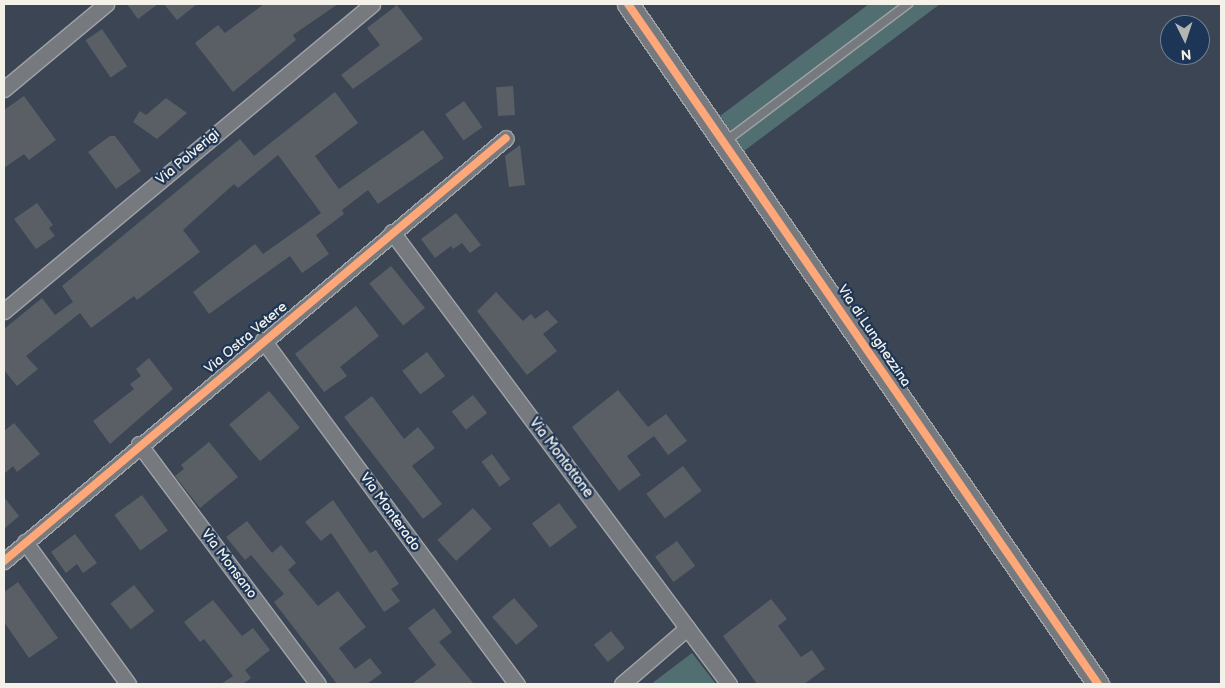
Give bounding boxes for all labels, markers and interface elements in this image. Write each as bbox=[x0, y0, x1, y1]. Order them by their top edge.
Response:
north arrow bbox=[1160, 15, 1210, 65]
text: N bbox=[1180, 46, 1192, 63]
street label: Via Polverigi bbox=[153, 126, 223, 188]
street label: Via di Lunghezzina bbox=[834, 282, 914, 390]
street label: Via Ostra Vetere bbox=[201, 298, 291, 378]
street label: Via Montottone bbox=[526, 415, 596, 501]
street label: Via Monterado bbox=[356, 470, 424, 554]
street label: Via Monsano bbox=[198, 526, 260, 602]

